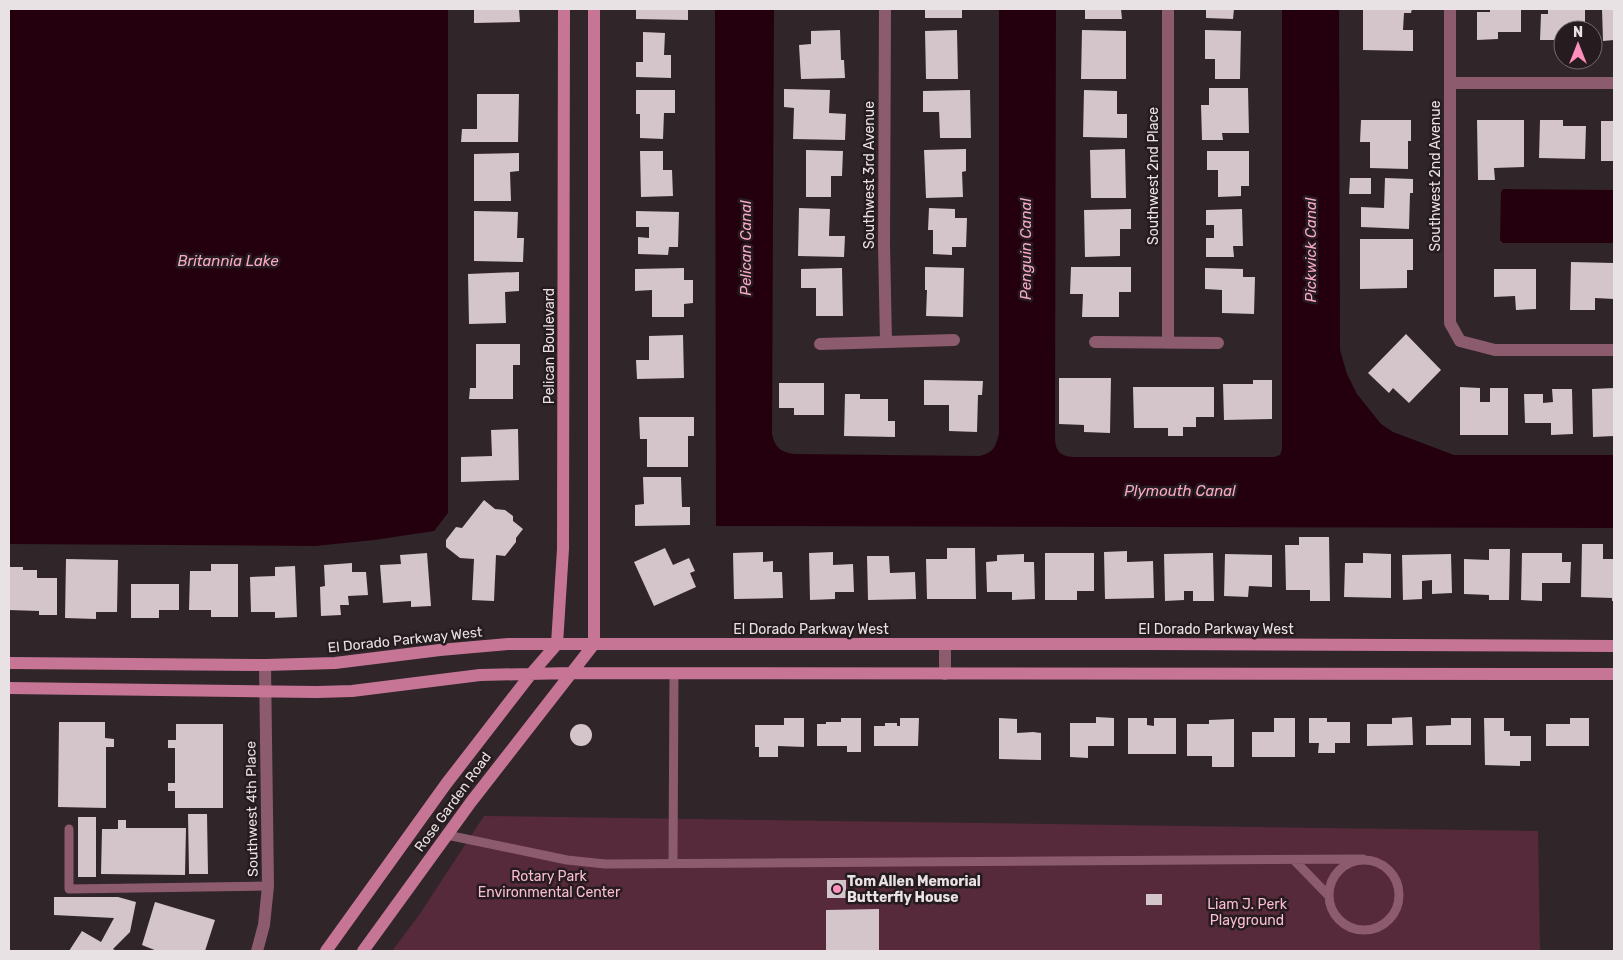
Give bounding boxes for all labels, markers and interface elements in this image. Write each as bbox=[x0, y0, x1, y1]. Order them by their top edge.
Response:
north arrow bbox=[1553, 20, 1603, 70]
text: N bbox=[1573, 24, 1583, 41]
street label: Southwest 2nd Avenue bbox=[1427, 100, 1444, 252]
street label: Southwest 3rd Avenue bbox=[861, 101, 878, 249]
street label: Southwest 2nd Place bbox=[1145, 107, 1162, 245]
water label: Pickwick Canal bbox=[1302, 197, 1320, 302]
water label: Penguin Canal bbox=[1017, 198, 1035, 300]
water label: Pelican Canal bbox=[737, 200, 755, 296]
water label: Britannia Lake bbox=[177, 252, 279, 270]
street label: Pelican Boulevard bbox=[541, 288, 558, 404]
water label: Plymouth Canal bbox=[1124, 482, 1236, 500]
street label: El Dorado Parkway West bbox=[733, 621, 889, 638]
street label: El Dorado Parkway West bbox=[1138, 621, 1294, 638]
street label: El Dorado Parkway West bbox=[327, 623, 484, 657]
street label: Southwest 4th Place bbox=[242, 741, 262, 877]
street label: Rose Garden Road bbox=[411, 749, 495, 855]
park label: Rotary Park Environmental Center bbox=[478, 868, 621, 901]
place label: Tom Allen Memorial Butterfly House bbox=[847, 873, 981, 906]
marker: Tom Allen Memorial Butterfly House bbox=[831, 883, 843, 895]
park label: Liam J. Perk Playground bbox=[1207, 896, 1288, 929]

